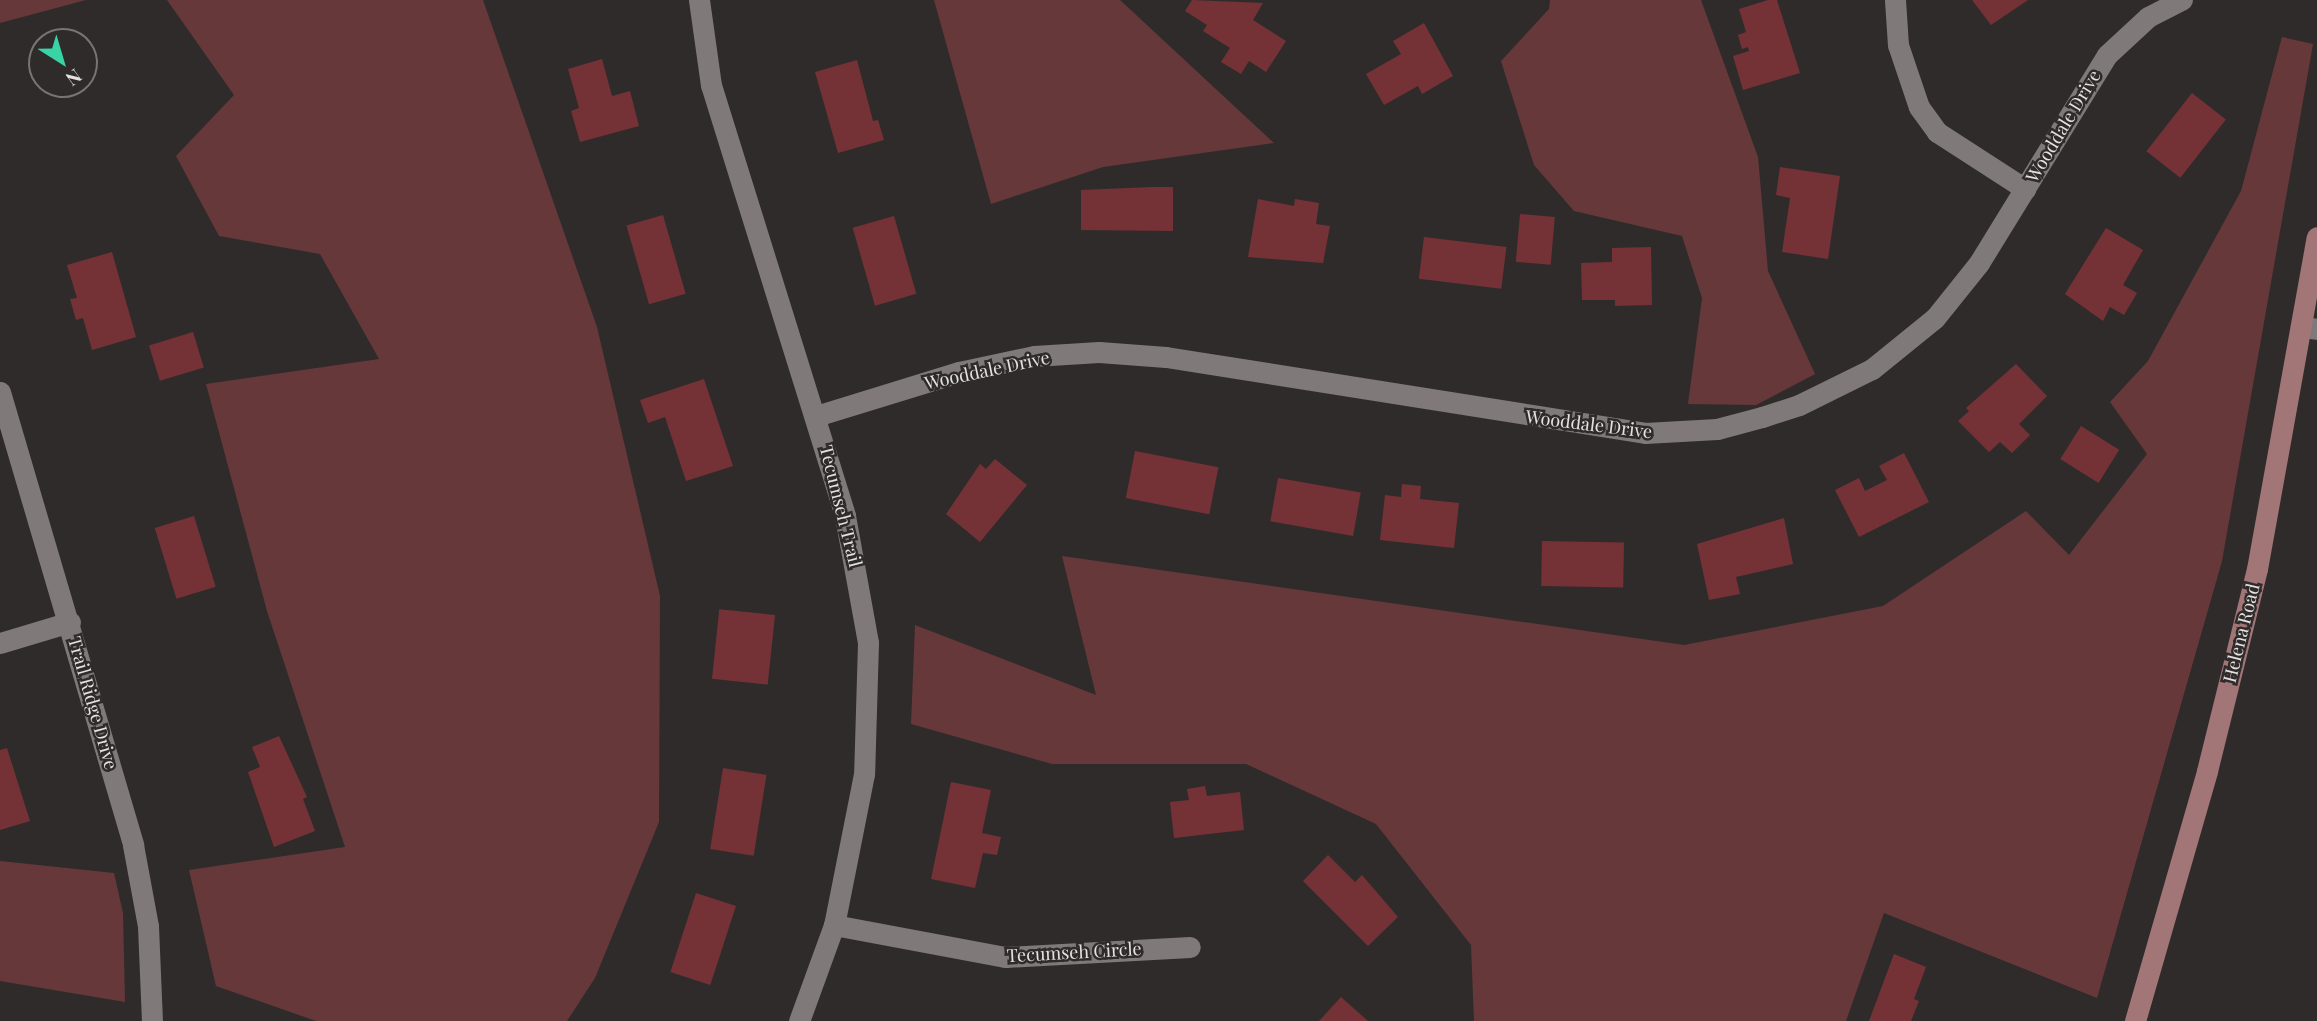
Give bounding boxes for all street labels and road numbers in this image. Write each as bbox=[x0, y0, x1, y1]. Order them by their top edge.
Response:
street label: Wooddale Drive bbox=[2021, 66, 2105, 186]
street label: Wooddale Drive bbox=[923, 346, 1051, 394]
street label: Wooddale Drive bbox=[1525, 406, 1653, 442]
street label: Tecumseh Trail bbox=[815, 443, 867, 569]
street label: Helena Road bbox=[2218, 581, 2264, 685]
street label: Trail Ridge Drive bbox=[64, 634, 122, 772]
street label: Tecumseh Circle bbox=[1006, 938, 1142, 966]

